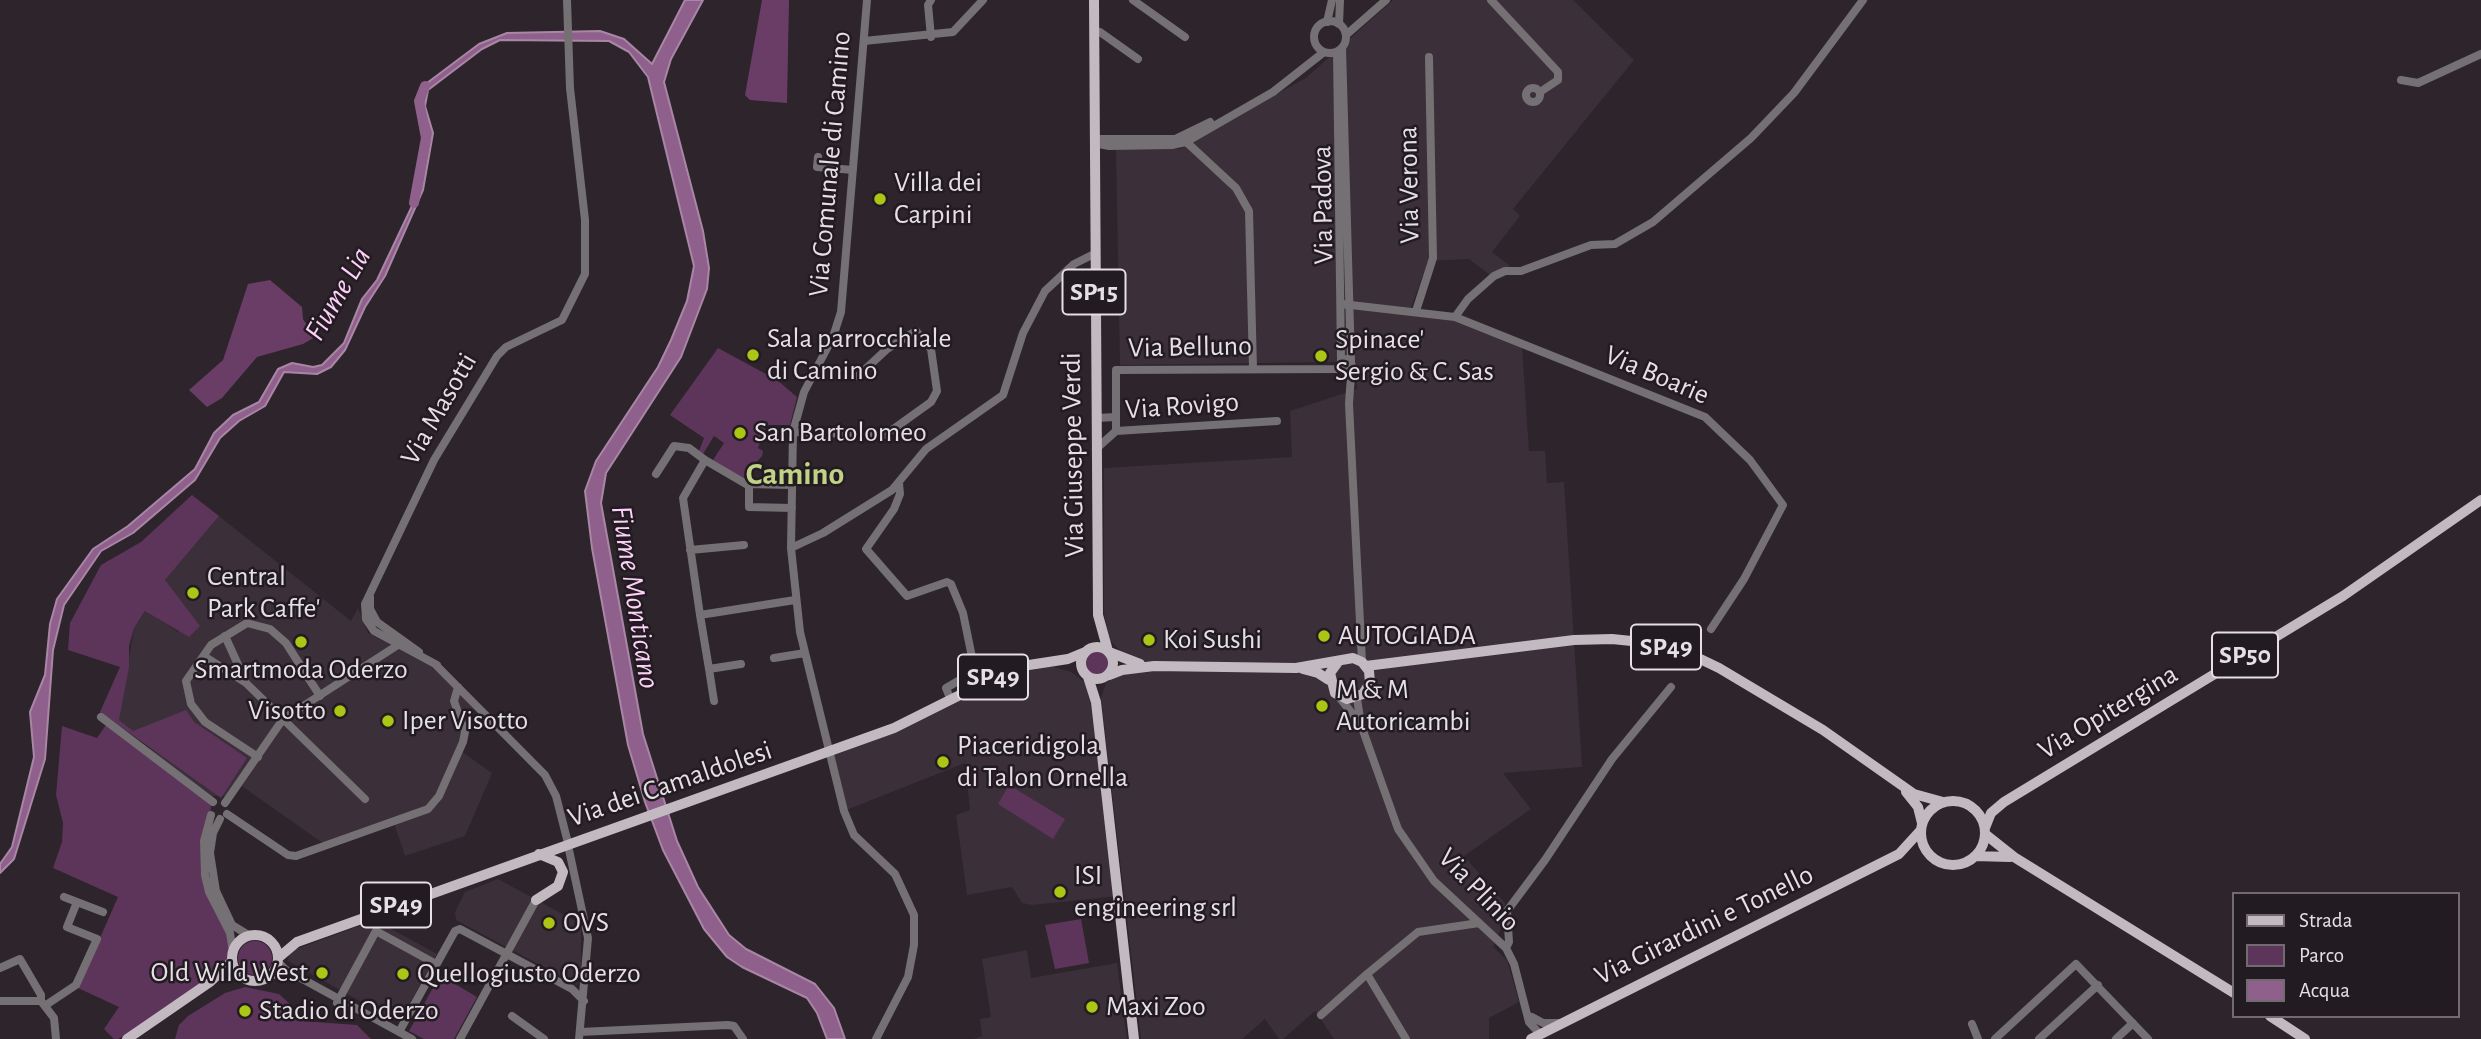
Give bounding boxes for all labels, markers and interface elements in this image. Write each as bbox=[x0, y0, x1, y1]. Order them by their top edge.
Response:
street label: Via Comunale di Camino bbox=[802, 30, 858, 298]
street label: Via Verona bbox=[1391, 126, 1427, 244]
street label: Via Padova bbox=[1305, 145, 1341, 265]
place label: Villa dei Carpini bbox=[894, 166, 982, 232]
marker: Villa dei Carpini bbox=[872, 191, 888, 207]
water label: Fiume Lia bbox=[297, 241, 379, 347]
road number: SP15 bbox=[1062, 270, 1126, 314]
place label: Sala parrocchiale di Camino bbox=[767, 322, 951, 388]
place label: Spinace' Sergio & C. Sas bbox=[1335, 323, 1494, 389]
street label: Via Belluno bbox=[1128, 329, 1252, 365]
street label: Via Boarie bbox=[1600, 338, 1714, 412]
street label: Via Masotti bbox=[394, 347, 484, 471]
marker: Sala parrocchiale di Camino bbox=[745, 347, 761, 363]
marker: Spinace' Sergio & C. Sas bbox=[1313, 348, 1329, 364]
street label: Via Giuseppe Verdi bbox=[1054, 352, 1092, 558]
street label: Via Rovigo bbox=[1124, 385, 1240, 427]
place label: San Bartolomeo bbox=[754, 416, 927, 450]
marker: San Bartolomeo bbox=[732, 425, 748, 441]
district label: Camino bbox=[746, 455, 844, 493]
water label: Fiume Monticano bbox=[603, 503, 667, 691]
place label: Central Park Caffe' bbox=[207, 560, 320, 626]
marker: Central Park Caffe' bbox=[185, 585, 201, 601]
place label: AUTOGIADA bbox=[1338, 619, 1476, 653]
place label: Koi Sushi bbox=[1163, 623, 1262, 657]
road number: SP49 bbox=[1631, 624, 1701, 670]
marker: AUTOGIADA bbox=[1316, 628, 1332, 644]
marker: Koi Sushi bbox=[1141, 632, 1157, 648]
road number: SP50 bbox=[2212, 632, 2278, 678]
marker: Smartmoda Oderzo bbox=[293, 634, 309, 650]
place label: Smartmoda Oderzo bbox=[194, 653, 408, 687]
road number: SP49 bbox=[958, 654, 1028, 699]
street label: Via Opitergina bbox=[2032, 657, 2184, 767]
place label: M & M Autoricambi bbox=[1336, 673, 1470, 739]
place label: Visotto bbox=[248, 694, 326, 728]
marker: M & M Autoricambi bbox=[1314, 698, 1330, 714]
marker: Visotto bbox=[332, 703, 348, 719]
place label: Iper Visotto bbox=[402, 704, 528, 738]
marker: Iper Visotto bbox=[380, 713, 396, 729]
place label: Piaceridigola di Talon Ornella bbox=[957, 729, 1128, 795]
street label: Via dei Camaldolesi bbox=[564, 733, 776, 835]
marker: Piaceridigola di Talon Ornella bbox=[935, 754, 951, 770]
street label: Via Plinio bbox=[1431, 841, 1527, 939]
street label: Via Girardini e Tonello bbox=[1589, 858, 1819, 992]
place label: ISI engineering srl bbox=[1074, 859, 1237, 925]
road number: SP49 bbox=[361, 882, 431, 928]
marker: ISI engineering srl bbox=[1052, 884, 1068, 900]
legend bbox=[2232, 892, 2460, 1018]
place label: OVS bbox=[563, 906, 609, 940]
text: Strada bbox=[2299, 910, 2352, 931]
marker: OVS bbox=[541, 915, 557, 931]
text: Parco bbox=[2299, 945, 2344, 966]
place label: Old Wild West bbox=[150, 956, 308, 990]
place label: Quellogiusto Oderzo bbox=[417, 957, 641, 991]
marker: Old Wild West bbox=[314, 965, 330, 981]
marker: Quellogiusto Oderzo bbox=[395, 966, 411, 982]
text: Acqua bbox=[2299, 980, 2350, 1001]
place label: Maxi Zoo bbox=[1106, 990, 1206, 1024]
place label: Stadio di Oderzo bbox=[259, 994, 439, 1028]
marker: Maxi Zoo bbox=[1084, 999, 1100, 1015]
marker: Stadio di Oderzo bbox=[237, 1003, 253, 1019]

